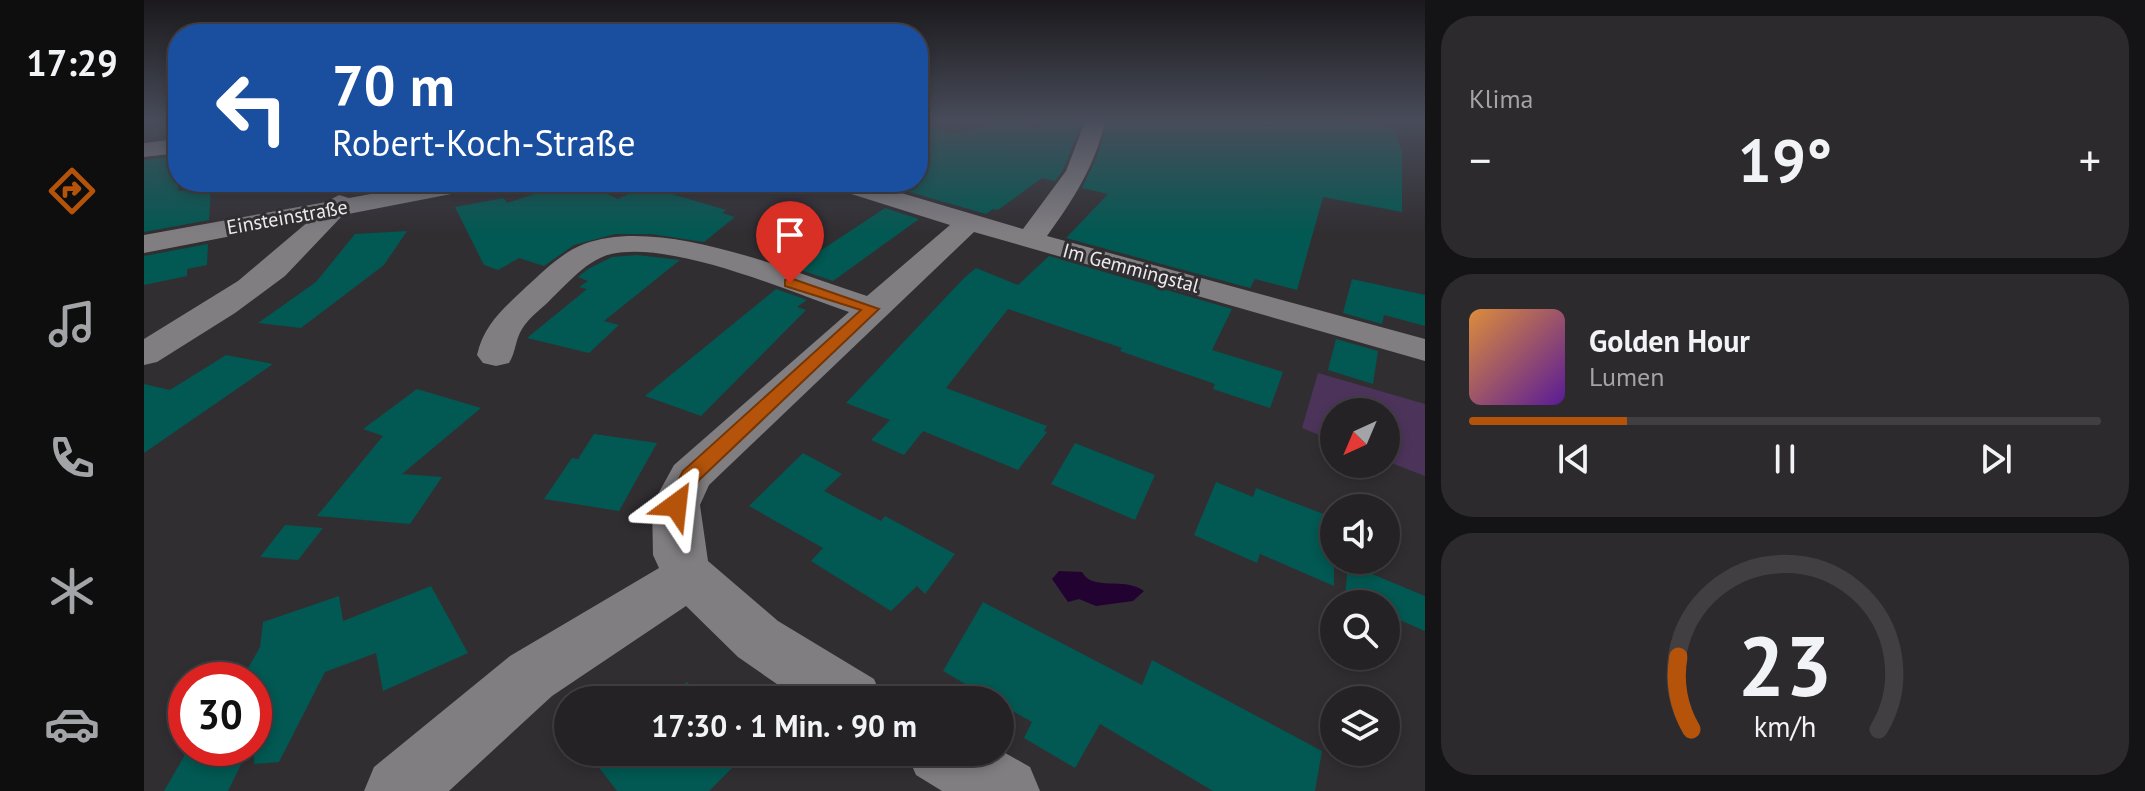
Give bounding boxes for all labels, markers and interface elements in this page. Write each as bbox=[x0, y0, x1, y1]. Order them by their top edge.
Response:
text: 17:29 bbox=[26, 39, 118, 86]
text: 70 m bbox=[332, 49, 455, 121]
icon: left bbox=[200, 56, 304, 160]
text: Klima bbox=[1469, 82, 1533, 115]
text: Robert-Koch-Straße bbox=[332, 119, 635, 166]
text: 19° bbox=[1738, 121, 1832, 199]
text: − bbox=[1469, 131, 1491, 188]
text: + bbox=[2079, 131, 2101, 188]
icon: directions bbox=[44, 163, 100, 219]
street label: Einsteinstraße bbox=[224, 194, 350, 240]
pin bbox=[756, 201, 824, 283]
icon: arrive bbox=[768, 213, 812, 257]
street label: Im Gemmingstal bbox=[1060, 237, 1202, 299]
icon: music bbox=[44, 296, 100, 352]
text: Golden Hour bbox=[1589, 321, 1750, 360]
text: Lumen bbox=[1589, 360, 1664, 393]
north arrow bbox=[1320, 398, 1400, 478]
map controls bbox=[1320, 398, 1400, 766]
icon: phone bbox=[44, 430, 100, 486]
icon: previous bbox=[1552, 437, 1596, 481]
icon: pause bbox=[1763, 437, 1807, 481]
icon: next bbox=[1974, 437, 2018, 481]
position arrow bbox=[634, 463, 718, 547]
button: sound bbox=[1320, 494, 1400, 574]
icon: climate bbox=[44, 563, 100, 619]
button: search bbox=[1320, 590, 1400, 670]
text: 23 bbox=[1738, 610, 1832, 718]
speed limit sign: 30 bbox=[168, 662, 272, 766]
button: layers bbox=[1320, 686, 1400, 766]
icon: car bbox=[44, 696, 100, 752]
text: 17:30 · 1 Min. · 90 m bbox=[651, 706, 917, 745]
text: km/h bbox=[1754, 708, 1816, 745]

